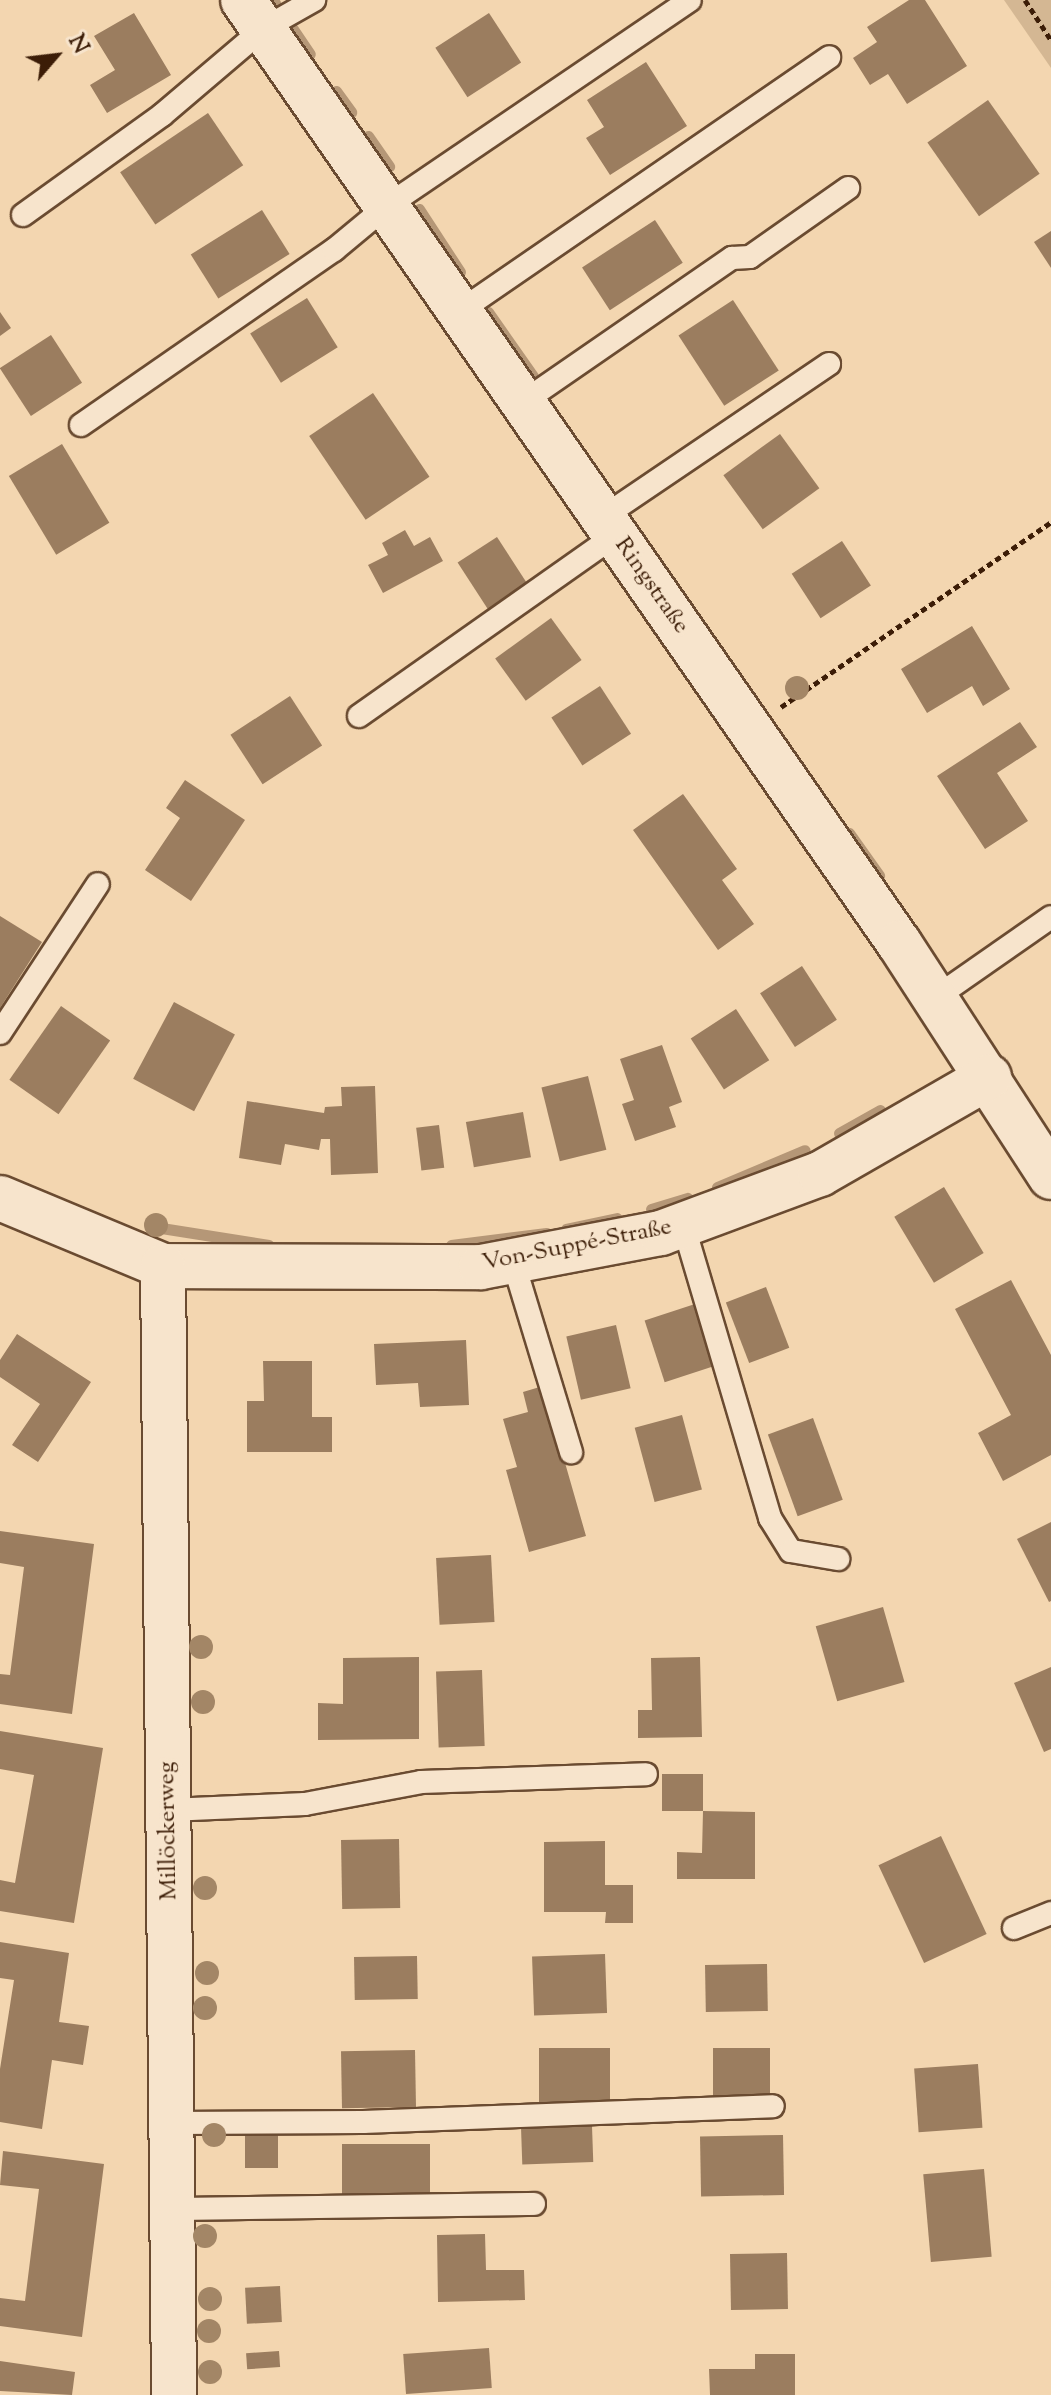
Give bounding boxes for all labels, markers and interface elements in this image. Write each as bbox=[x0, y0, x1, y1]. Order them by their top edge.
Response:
north arrow bbox=[16, 16, 96, 96]
text: N bbox=[59, 29, 95, 60]
street label: Ringstraße bbox=[607, 532, 695, 640]
street label: Von-Suppé-Straße bbox=[480, 1213, 674, 1279]
street label: Millöckerweg bbox=[153, 1761, 185, 1901]

